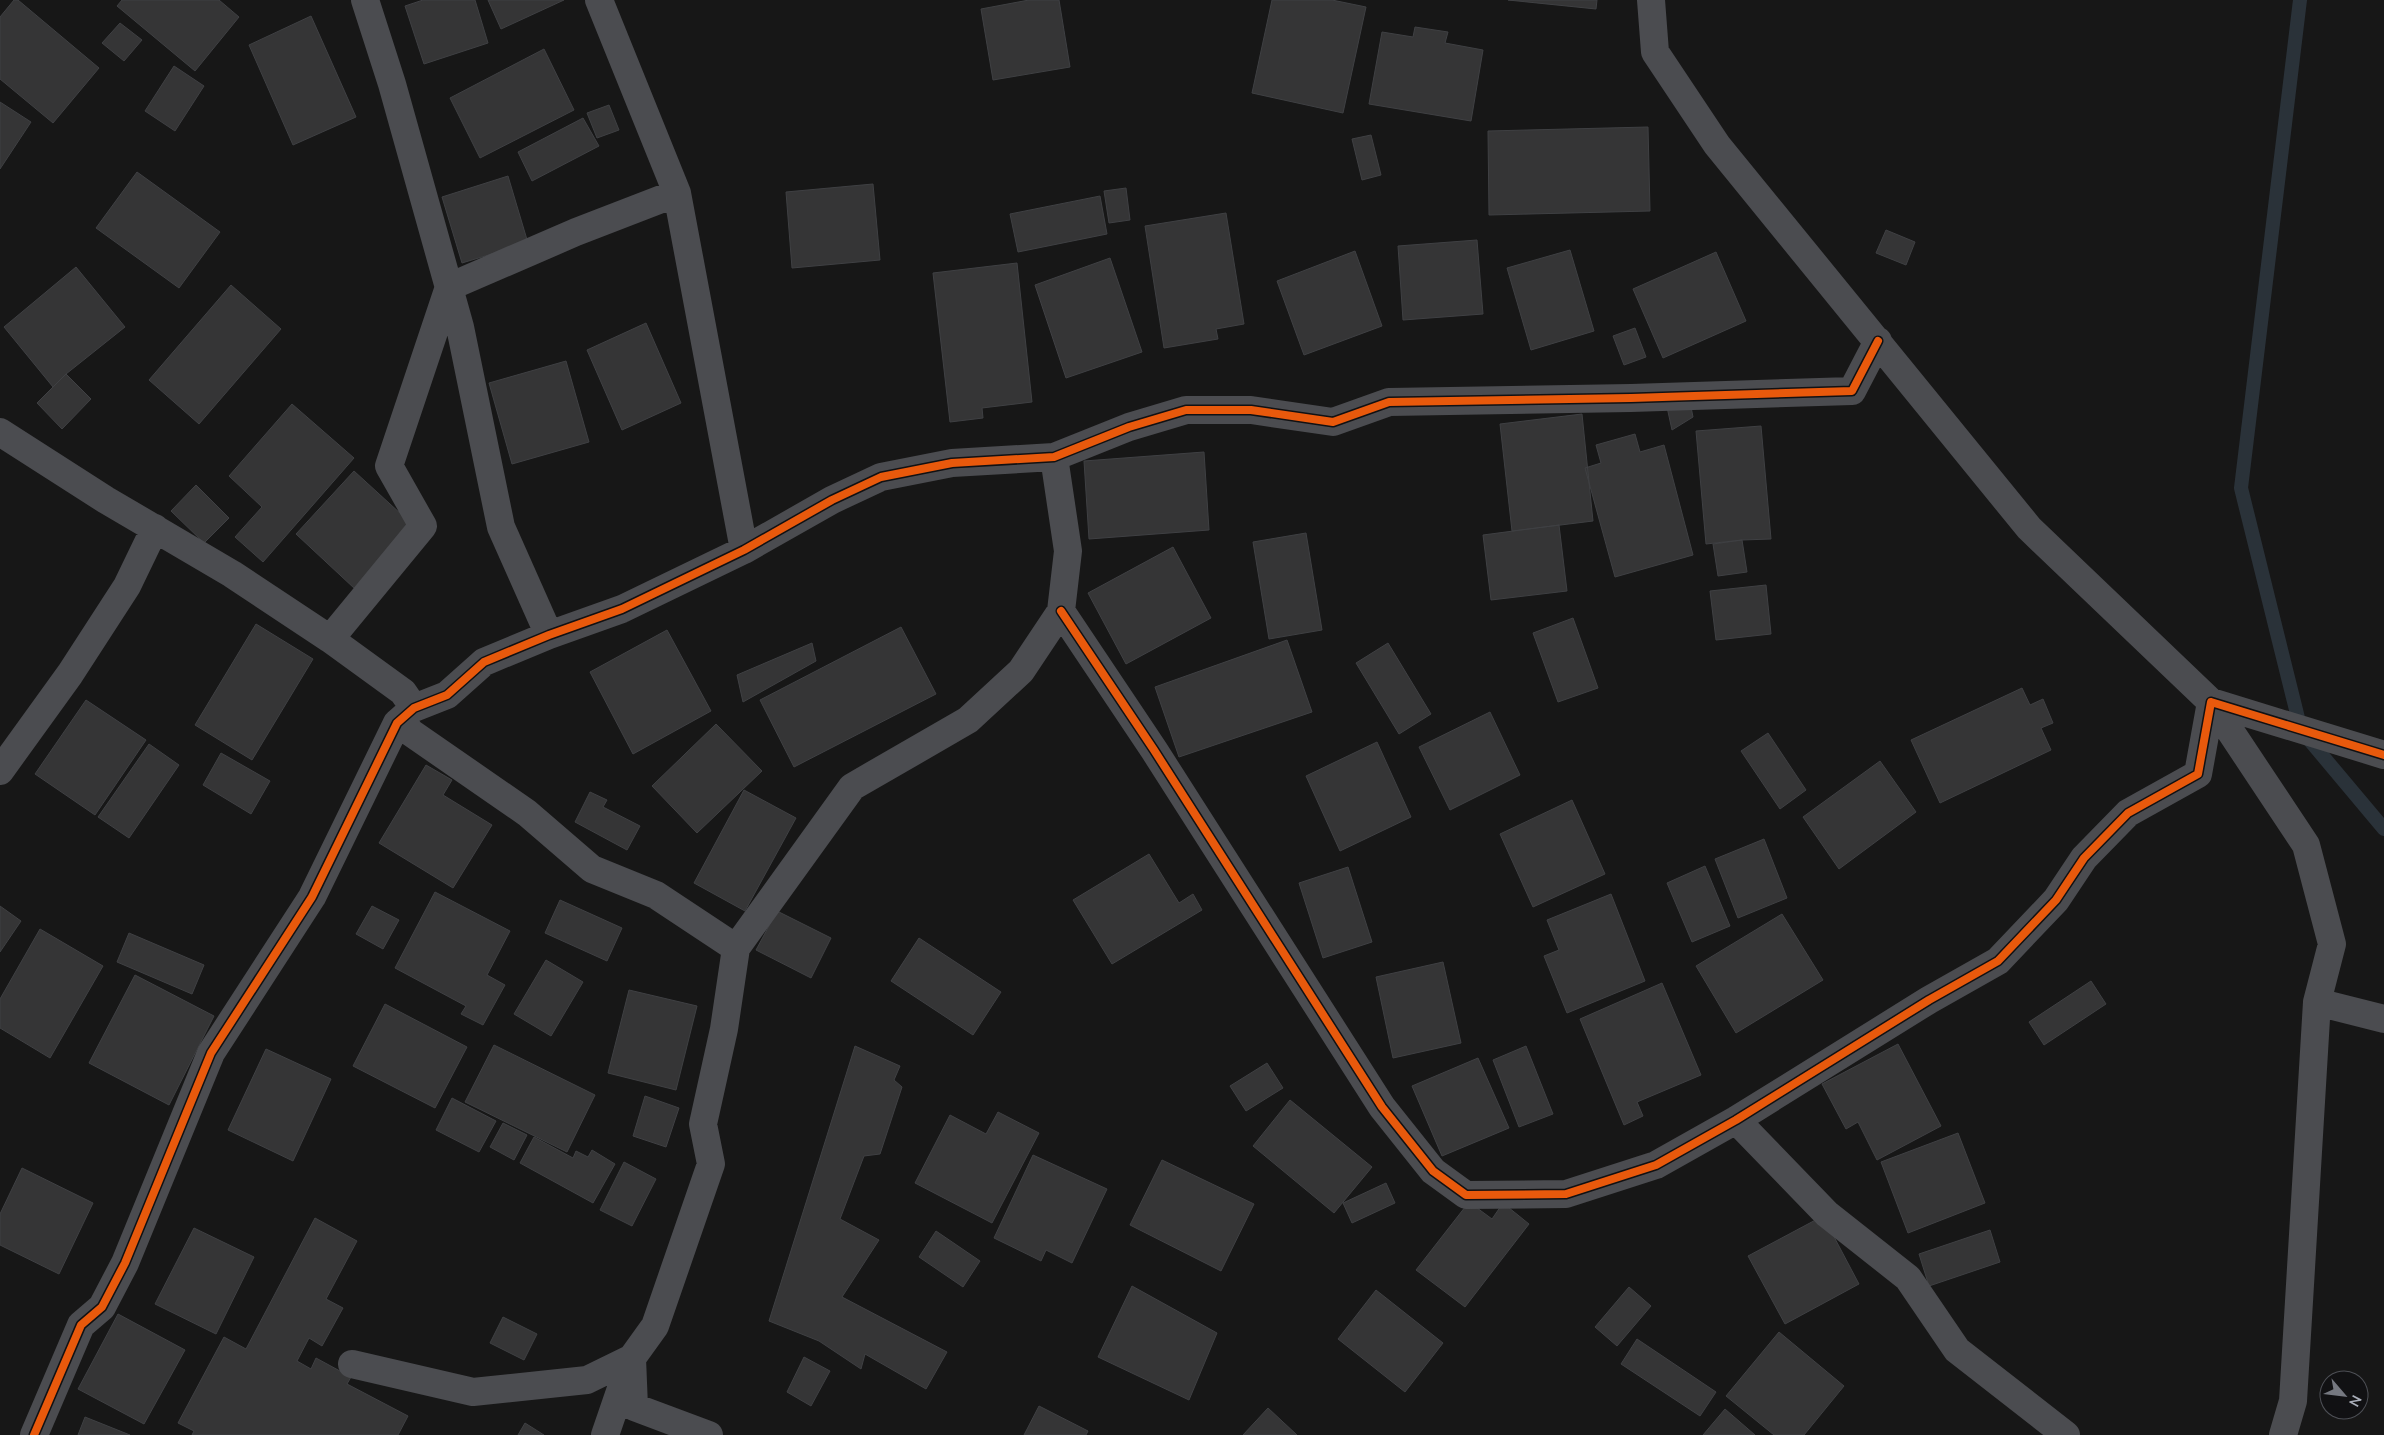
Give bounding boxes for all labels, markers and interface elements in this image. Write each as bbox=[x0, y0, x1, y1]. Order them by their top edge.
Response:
north arrow bbox=[2319, 1370, 2369, 1420]
text: N bbox=[2345, 1392, 2366, 1410]

